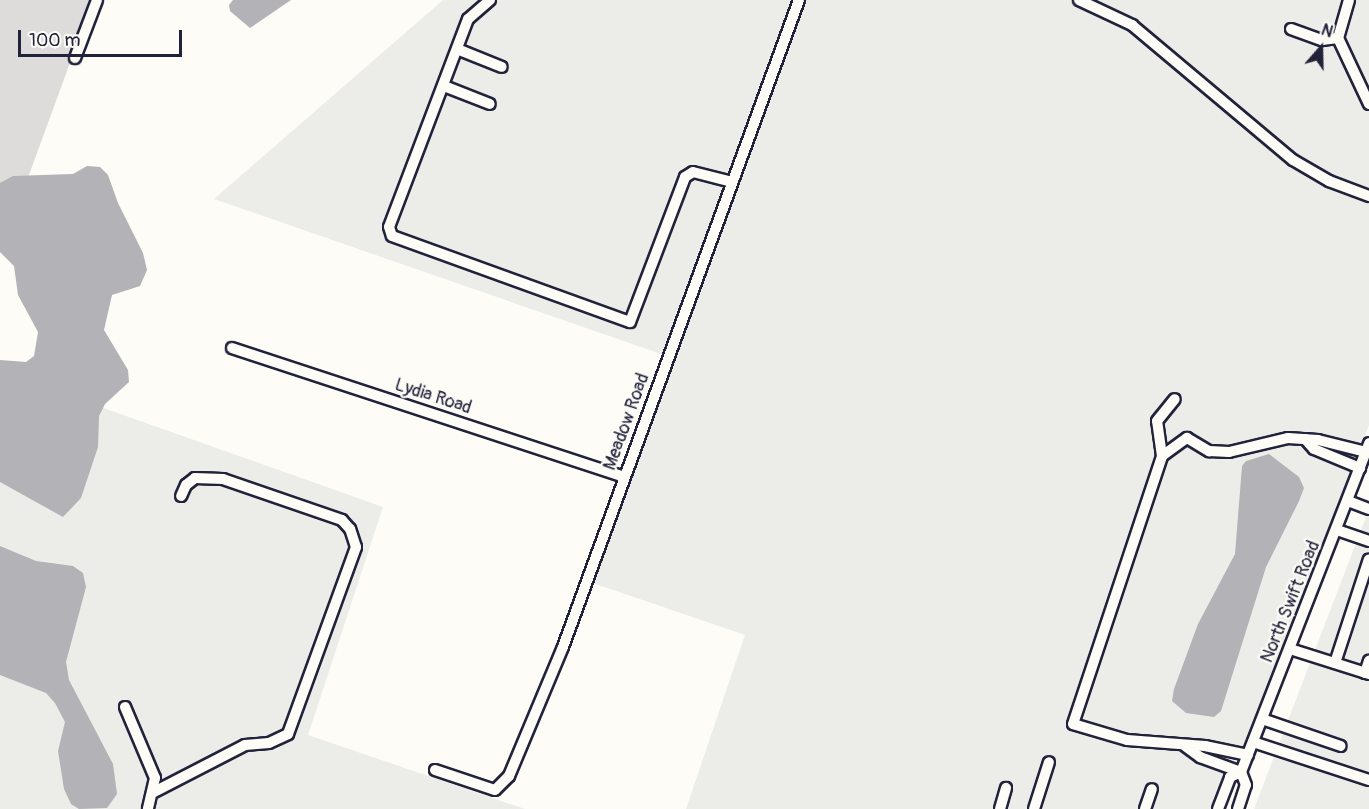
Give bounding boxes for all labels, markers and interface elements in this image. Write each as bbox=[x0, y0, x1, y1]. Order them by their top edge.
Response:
scale bar bbox=[21, 18, 184, 56]
north arrow bbox=[1291, 18, 1351, 78]
text: N bbox=[1319, 20, 1336, 42]
text: 100 m bbox=[29, 29, 81, 52]
street label: Meadow Road bbox=[599, 371, 655, 473]
street label: Lydia Road bbox=[392, 374, 474, 420]
street label: North Swift Road bbox=[1257, 538, 1325, 666]

